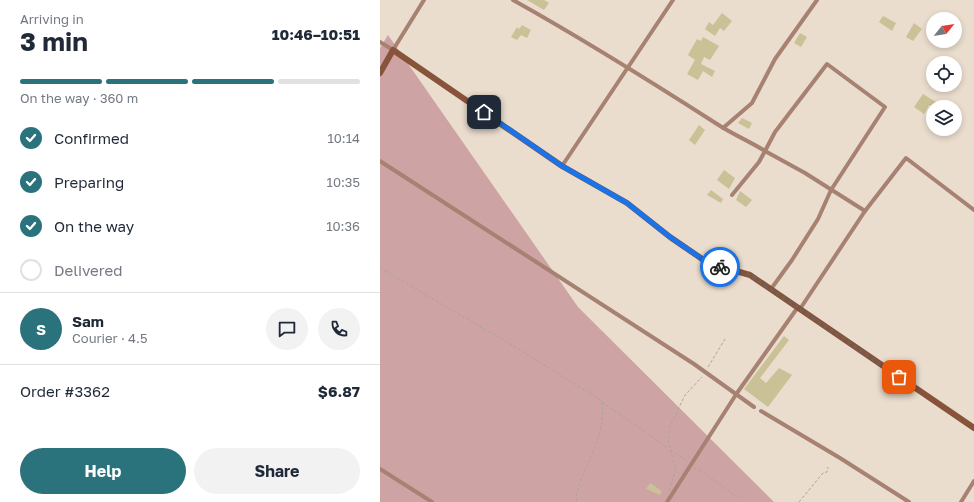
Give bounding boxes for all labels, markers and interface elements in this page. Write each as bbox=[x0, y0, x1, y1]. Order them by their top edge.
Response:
text: Arriving in bbox=[20, 11, 84, 27]
north arrow bbox=[926, 12, 962, 48]
map controls bbox=[926, 12, 962, 136]
text: 10:46–10:51 bbox=[272, 25, 360, 43]
text: 3 min bbox=[20, 26, 88, 57]
button: locate bbox=[926, 56, 962, 92]
text: On the way · 360 m bbox=[20, 90, 138, 106]
pin bbox=[467, 95, 501, 129]
button: layers bbox=[926, 100, 962, 136]
icon: home bbox=[473, 101, 495, 123]
icon: check bbox=[20, 127, 42, 149]
text: Confirmed bbox=[54, 129, 129, 147]
text: 10:14 bbox=[327, 130, 360, 146]
icon: check bbox=[20, 171, 42, 193]
text: Preparing bbox=[54, 173, 124, 191]
text: 10:35 bbox=[327, 174, 360, 190]
icon: check bbox=[20, 215, 42, 237]
text: On the way bbox=[54, 217, 134, 235]
text: 10:36 bbox=[326, 218, 360, 234]
courier bbox=[700, 247, 740, 287]
icon: bike bbox=[709, 256, 731, 278]
text: Delivered bbox=[54, 261, 122, 279]
button: chat bbox=[266, 308, 308, 350]
button: phone bbox=[318, 308, 360, 350]
text: Sam bbox=[72, 312, 104, 330]
text: S bbox=[36, 320, 46, 338]
text: Courier · 4.5 bbox=[72, 330, 147, 346]
pin bbox=[882, 360, 916, 394]
icon: bag bbox=[888, 366, 910, 388]
text: Order #3362 bbox=[20, 382, 110, 400]
text: $6.87 bbox=[318, 382, 360, 400]
button: Help bbox=[20, 448, 186, 494]
button: Share bbox=[194, 448, 360, 494]

